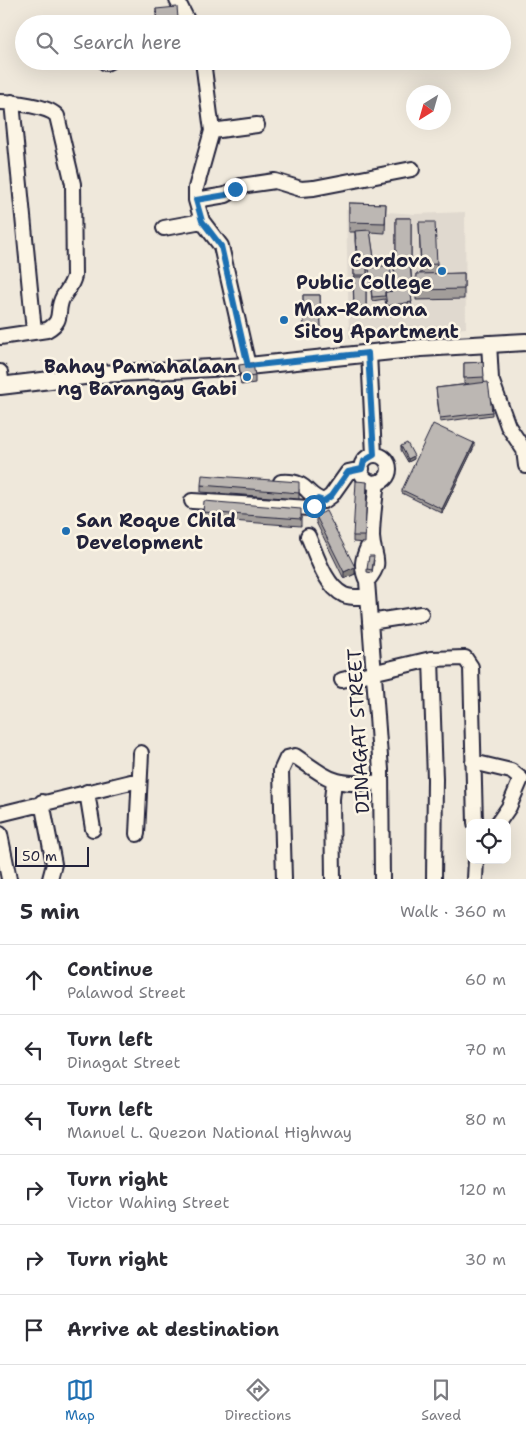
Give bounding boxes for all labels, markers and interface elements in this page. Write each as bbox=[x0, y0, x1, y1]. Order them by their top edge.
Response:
search box bbox=[15, 15, 511, 70]
icon: search bbox=[33, 29, 61, 57]
text: Search here bbox=[73, 30, 182, 55]
north arrow bbox=[406, 85, 451, 130]
route end bbox=[224, 178, 247, 201]
place label: Cordova Public College bbox=[296, 248, 432, 295]
marker: Cordova Public College bbox=[436, 265, 448, 277]
place label: Max-Ramona Sitoy Apartment bbox=[294, 297, 459, 344]
marker: Max-Ramona Sitoy Apartment bbox=[278, 314, 290, 326]
place label: Bahay Pamahalaan ng Barangay Gabi bbox=[44, 354, 237, 401]
marker: Bahay Pamahalaan ng Barangay Gabi bbox=[241, 371, 253, 383]
route start bbox=[303, 495, 326, 518]
place label: San Roque Child Development bbox=[76, 508, 236, 555]
marker: San Roque Child Development bbox=[60, 525, 72, 537]
street label: DINAGAT STREET bbox=[342, 648, 375, 814]
map controls bbox=[466, 819, 511, 864]
button: locate bbox=[466, 819, 511, 864]
scale bar bbox=[15, 844, 89, 867]
text: 50 m bbox=[22, 847, 57, 865]
text: 5 min bbox=[20, 898, 80, 926]
text: Walk · 360 m bbox=[400, 901, 506, 922]
text: Continue bbox=[67, 957, 153, 982]
icon: ahead bbox=[20, 966, 48, 994]
text: 60 m bbox=[465, 969, 506, 990]
text: Palawod Street bbox=[67, 982, 186, 1003]
text: Turn left bbox=[67, 1027, 153, 1052]
icon: left bbox=[20, 1036, 48, 1064]
text: 70 m bbox=[465, 1039, 506, 1060]
text: Dinagat Street bbox=[67, 1052, 180, 1073]
text: Turn left bbox=[67, 1097, 153, 1122]
icon: left bbox=[20, 1106, 48, 1134]
text: 80 m bbox=[465, 1109, 506, 1130]
text: Manuel L. Quezon National Highway bbox=[67, 1122, 352, 1143]
text: Turn right bbox=[67, 1167, 168, 1192]
icon: right bbox=[20, 1176, 48, 1204]
text: 120 m bbox=[459, 1179, 506, 1200]
text: Victor Wahing Street bbox=[67, 1192, 229, 1213]
icon: right bbox=[20, 1246, 48, 1274]
text: Turn right bbox=[67, 1247, 168, 1272]
text: 30 m bbox=[465, 1249, 506, 1270]
icon: arrive bbox=[20, 1316, 48, 1344]
text: Arrive at destination bbox=[67, 1317, 279, 1342]
tab: Map bbox=[65, 1376, 95, 1424]
tab: Directions bbox=[225, 1376, 291, 1424]
tab: Saved bbox=[421, 1376, 461, 1424]

